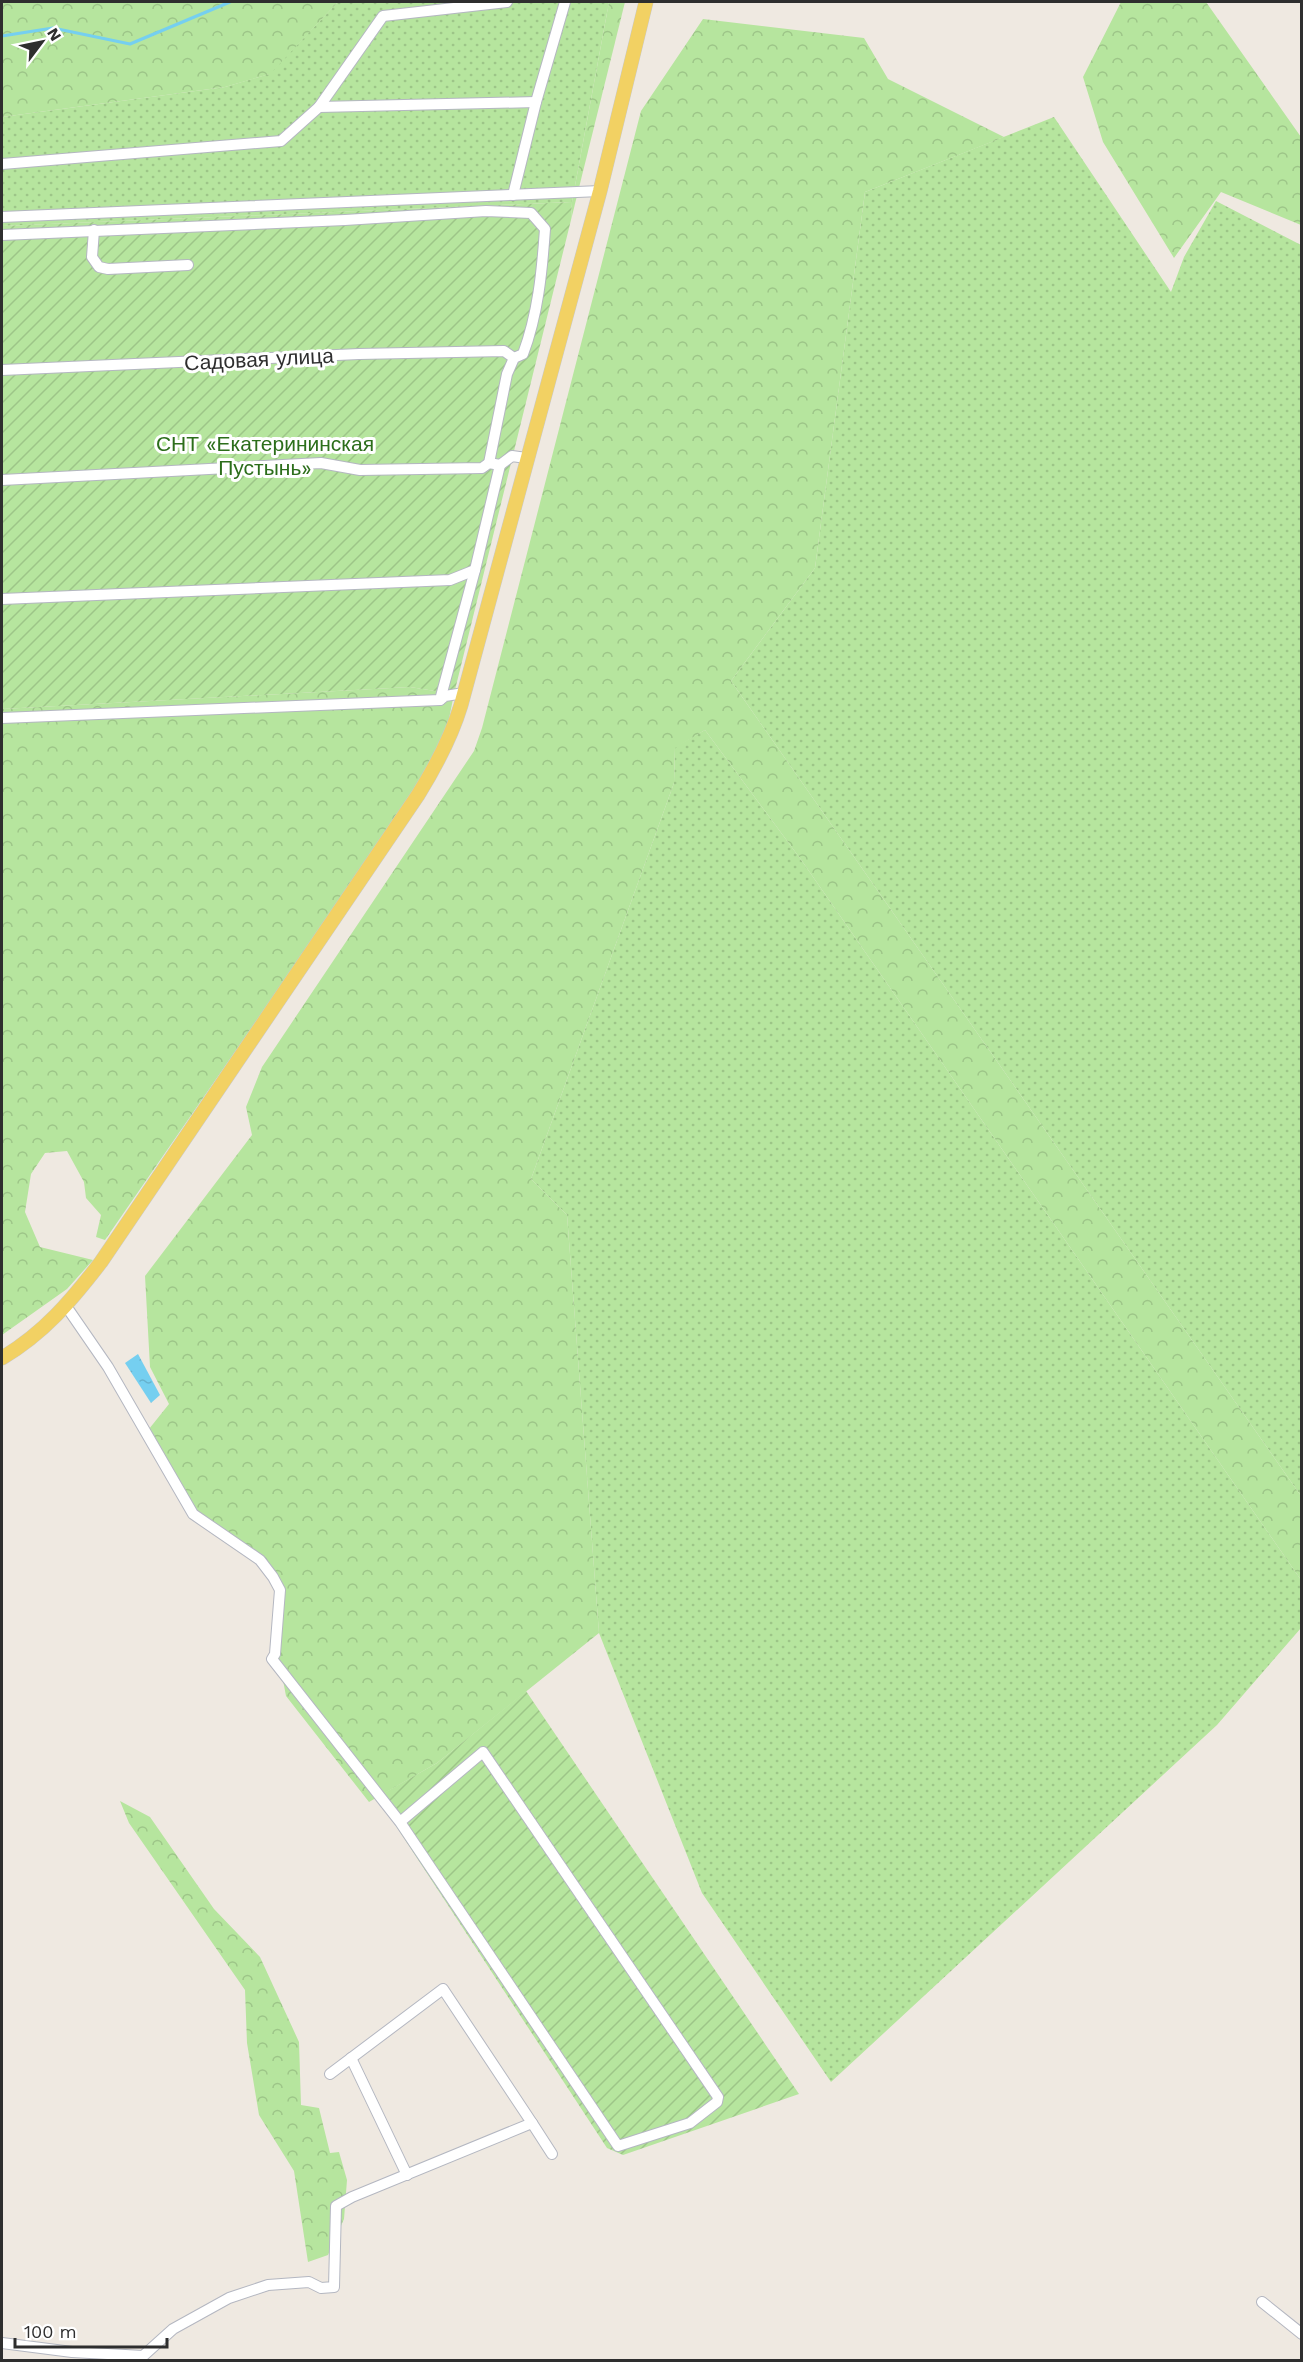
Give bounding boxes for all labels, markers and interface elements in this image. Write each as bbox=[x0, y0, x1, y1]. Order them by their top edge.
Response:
north arrow bbox=[12, 12, 72, 72]
text: N bbox=[43, 24, 65, 44]
street label: Садовая улица bbox=[184, 343, 335, 375]
park label: СНТ «Екатерининская Пустынь» bbox=[156, 431, 374, 480]
scale bar bbox=[15, 2311, 166, 2349]
text: 100 m bbox=[24, 2321, 77, 2342]

